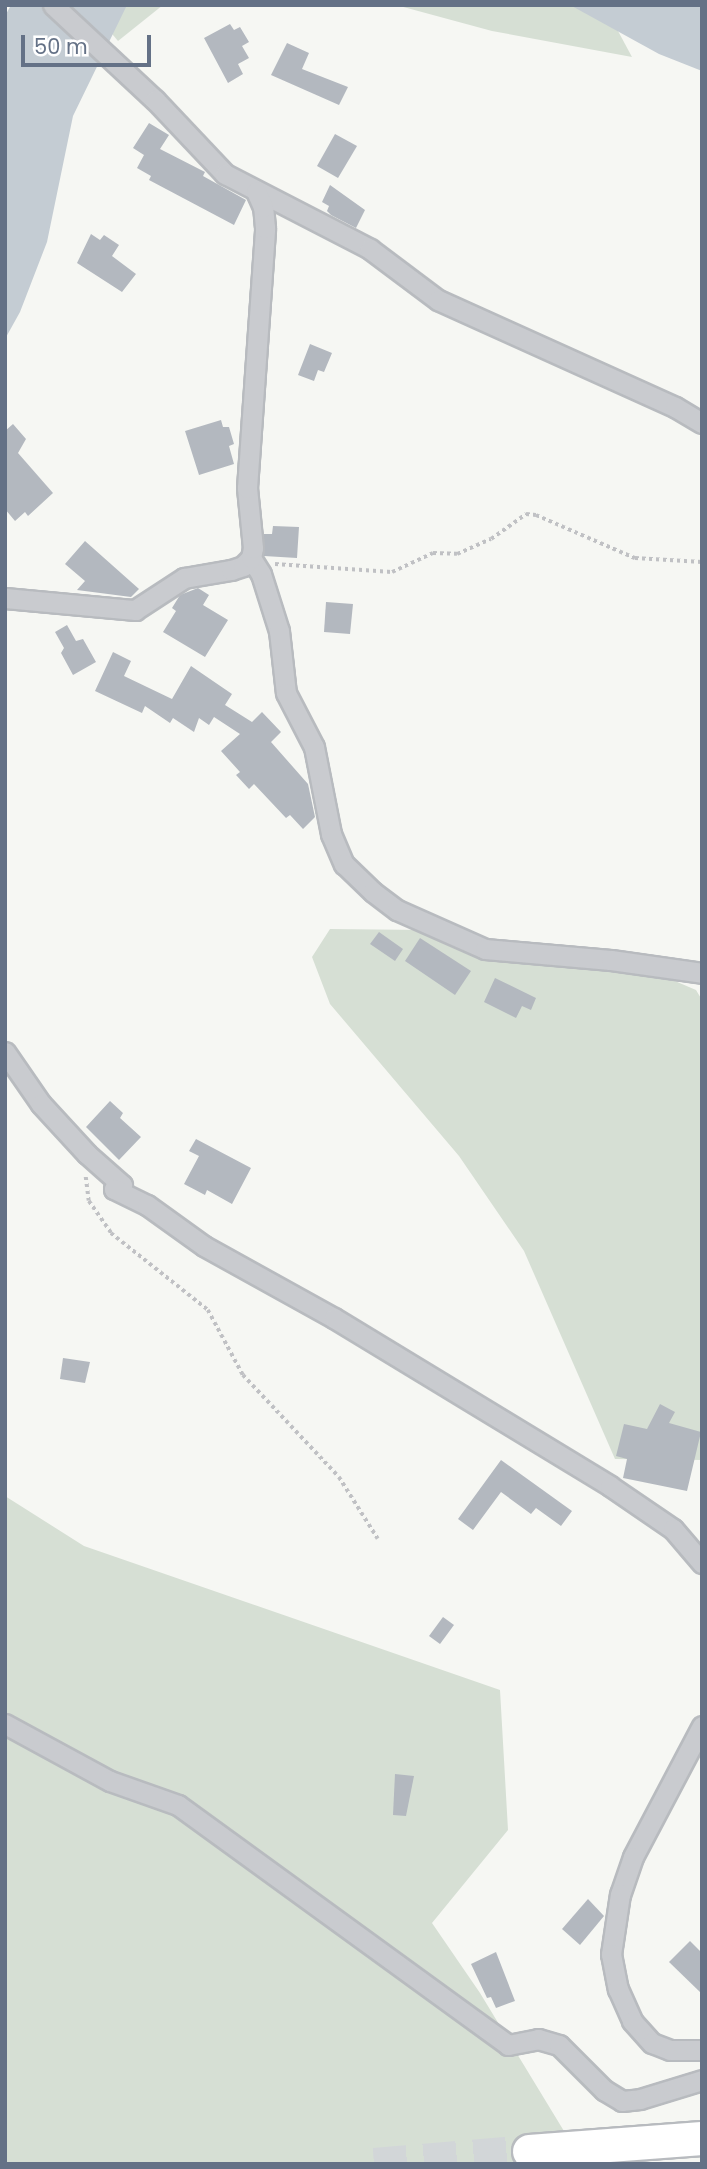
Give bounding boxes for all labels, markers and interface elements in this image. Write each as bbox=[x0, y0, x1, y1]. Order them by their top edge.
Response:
scale bar bbox=[24, 21, 154, 65]
text: 50 m bbox=[34, 32, 88, 61]

